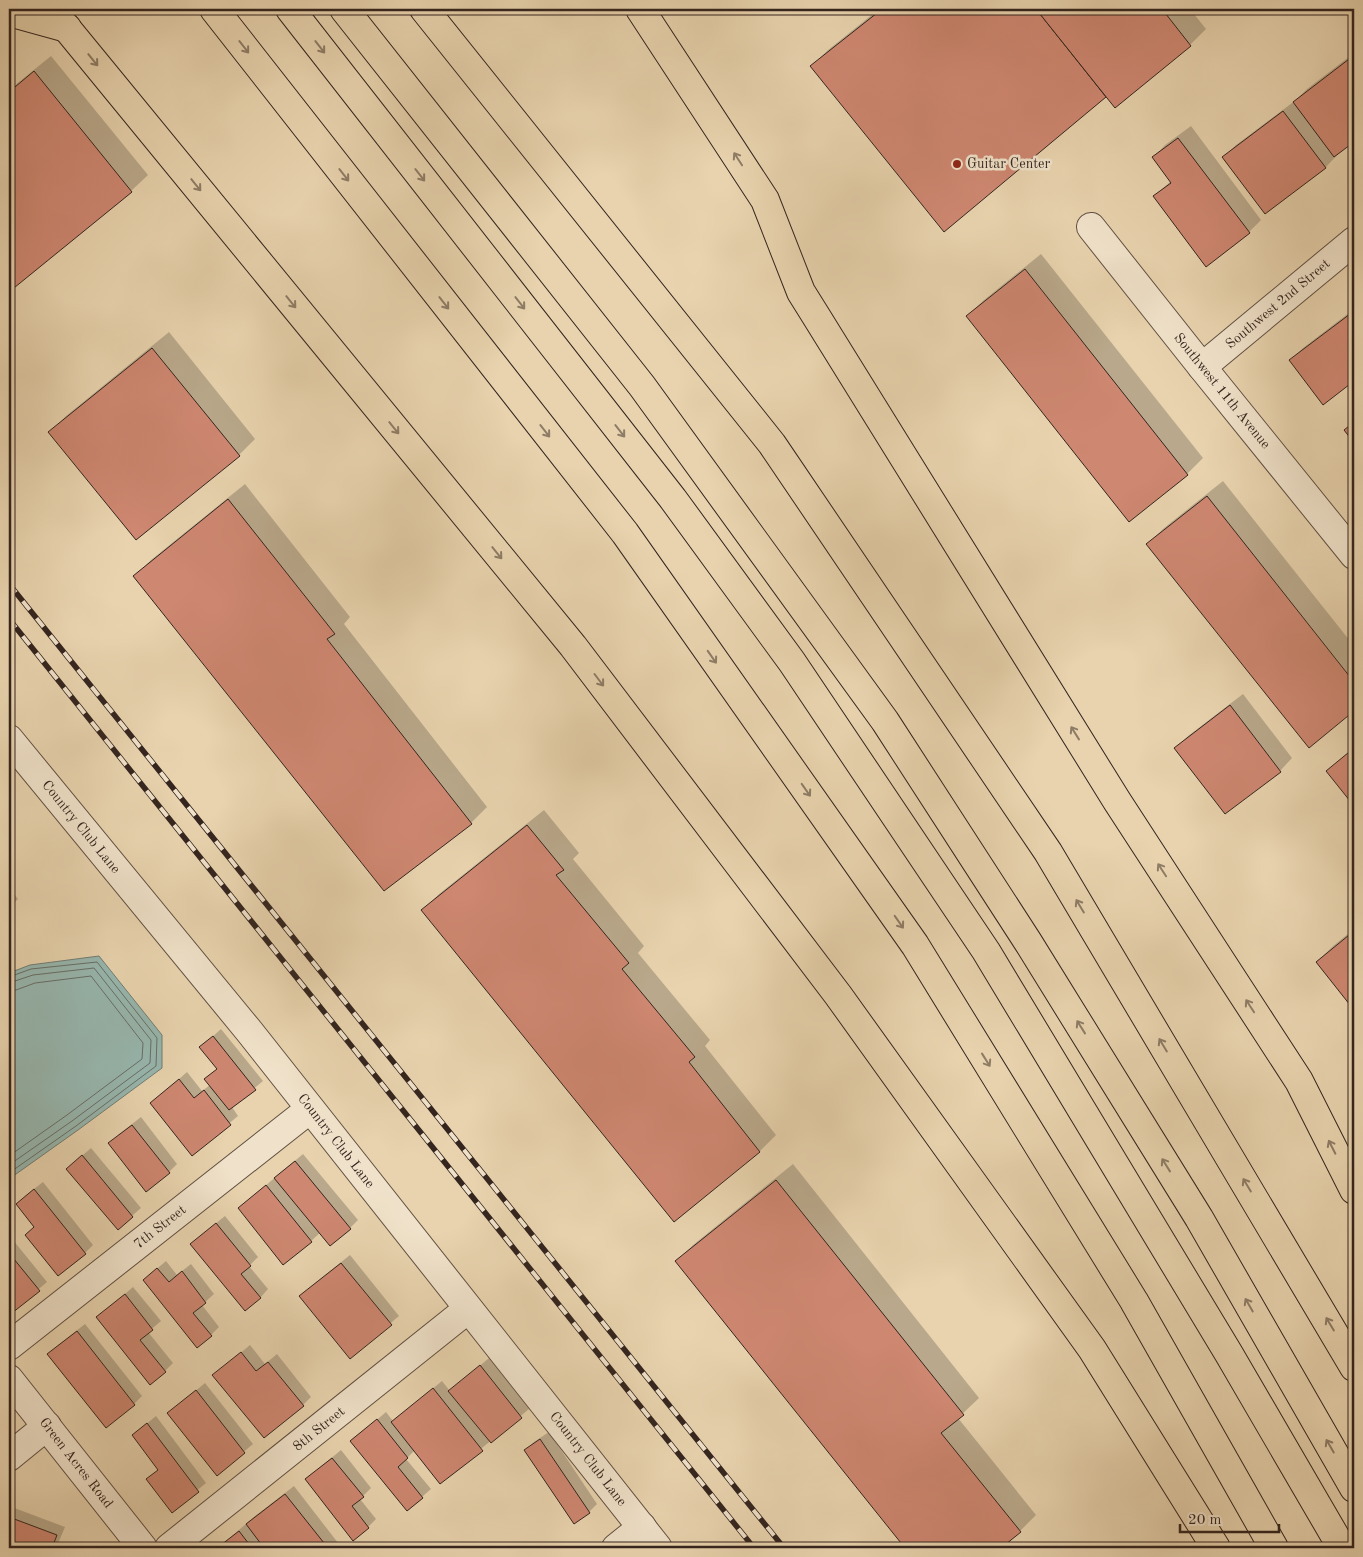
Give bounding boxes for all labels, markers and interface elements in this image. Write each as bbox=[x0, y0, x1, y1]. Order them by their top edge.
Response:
one-way arrow bbox=[238, 40, 249, 53]
one-way arrow bbox=[314, 40, 325, 53]
one-way arrow bbox=[87, 53, 98, 66]
one-way arrow bbox=[733, 153, 743, 167]
place label: Guitar Center bbox=[967, 157, 1051, 171]
marker: Guitar Center bbox=[951, 158, 963, 170]
one-way arrow bbox=[339, 168, 350, 181]
one-way arrow bbox=[414, 168, 425, 181]
one-way arrow bbox=[190, 179, 201, 192]
street label: Southwest 2nd Street bbox=[1223, 256, 1333, 352]
one-way arrow bbox=[286, 295, 297, 308]
one-way arrow bbox=[439, 296, 450, 309]
one-way arrow bbox=[514, 296, 525, 309]
street label: Southwest 11th Avenue bbox=[1171, 331, 1273, 451]
one-way arrow bbox=[389, 421, 400, 434]
one-way arrow bbox=[539, 424, 550, 437]
one-way arrow bbox=[615, 424, 625, 438]
one-way arrow bbox=[492, 546, 503, 559]
one-way arrow bbox=[707, 650, 717, 664]
one-way arrow bbox=[594, 673, 604, 687]
one-way arrow bbox=[1070, 726, 1080, 740]
street label: Country Club Lane bbox=[39, 778, 123, 876]
one-way arrow bbox=[801, 782, 811, 796]
one-way arrow bbox=[1157, 863, 1167, 877]
one-way arrow bbox=[1075, 898, 1085, 913]
one-way arrow bbox=[894, 915, 904, 929]
one-way arrow bbox=[1245, 1000, 1255, 1014]
one-way arrow bbox=[1075, 1021, 1085, 1035]
one-way arrow bbox=[1158, 1039, 1168, 1053]
one-way arrow bbox=[981, 1052, 991, 1066]
street label: Country Club Lane bbox=[295, 1091, 377, 1191]
one-way arrow bbox=[1327, 1139, 1337, 1154]
one-way arrow bbox=[1161, 1159, 1171, 1173]
one-way arrow bbox=[1241, 1178, 1251, 1192]
street label: 7th Street bbox=[131, 1202, 189, 1251]
one-way arrow bbox=[1244, 1298, 1254, 1313]
one-way arrow bbox=[1324, 1318, 1334, 1332]
street label: 8th Street bbox=[291, 1404, 347, 1454]
street label: Country Club Lane bbox=[547, 1409, 629, 1509]
street label: Green Acres Road bbox=[37, 1415, 115, 1511]
one-way arrow bbox=[1325, 1439, 1334, 1454]
scale bar bbox=[1180, 1502, 1279, 1534]
text: 20 m bbox=[1188, 1513, 1222, 1528]

